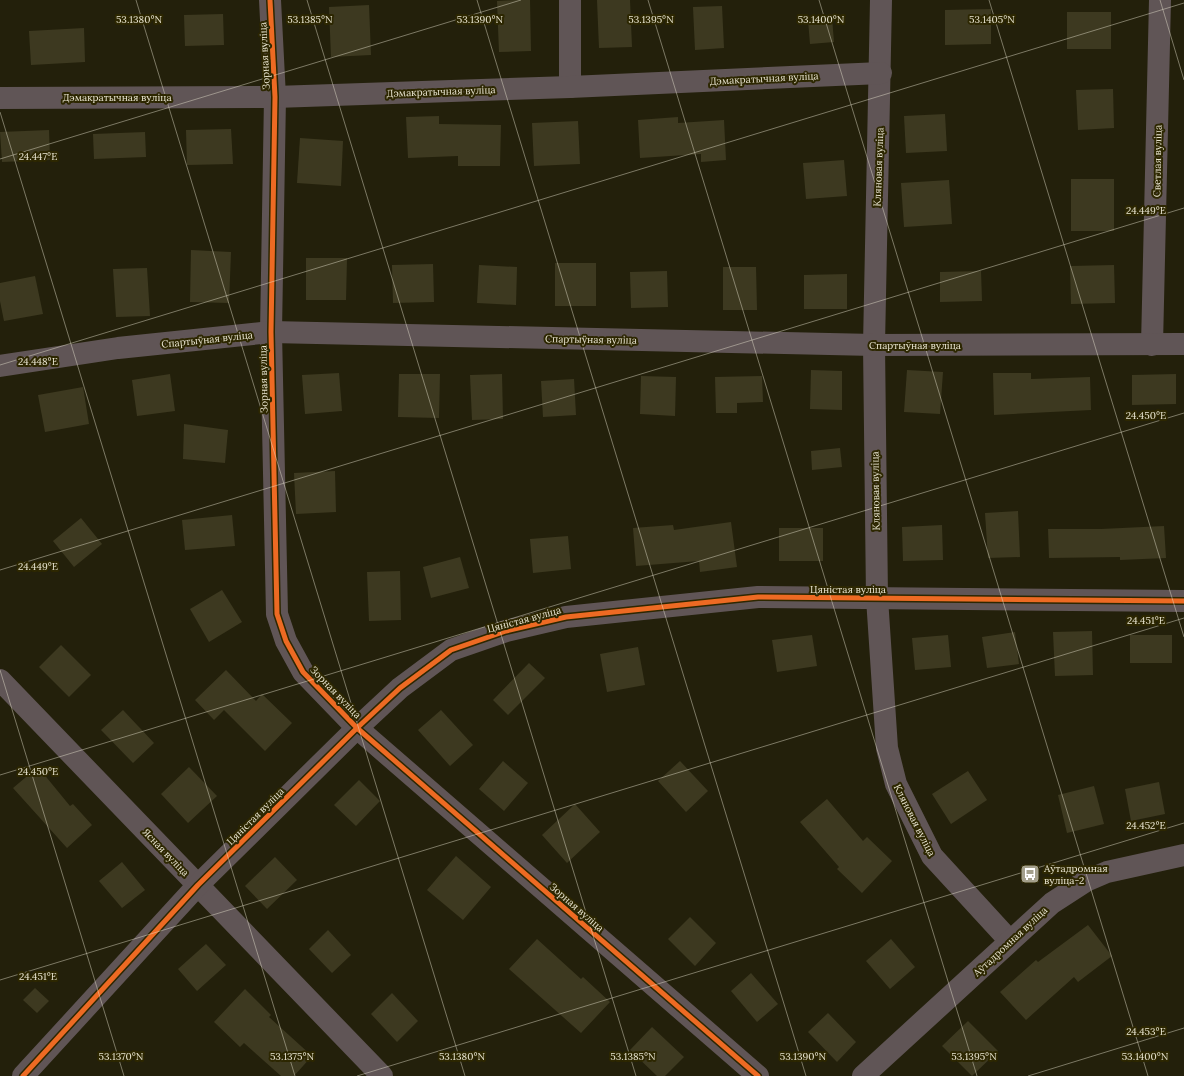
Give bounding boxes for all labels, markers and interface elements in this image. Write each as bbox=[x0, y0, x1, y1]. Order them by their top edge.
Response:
text: 53.1380°N bbox=[116, 13, 162, 26]
text: 53.1385°N bbox=[287, 13, 333, 26]
text: 53.1390°N bbox=[457, 13, 504, 26]
text: 53.1395°N bbox=[628, 13, 674, 26]
text: 53.1400°N bbox=[798, 13, 845, 26]
text: 53.1405°N bbox=[969, 13, 1015, 26]
street label: Зорная вуліца bbox=[256, 22, 273, 90]
street label: Дэмакратычная вуліца bbox=[709, 69, 819, 88]
street label: Дэмакратычная вуліца bbox=[386, 83, 496, 100]
street label: Дэмакратычная вуліца bbox=[62, 91, 172, 104]
street label: Светлая вуліца bbox=[1150, 125, 1165, 197]
street label: Кляновая вуліца bbox=[871, 127, 886, 207]
text: 24.447°E bbox=[19, 150, 57, 163]
text: 24.449°E bbox=[1126, 204, 1166, 217]
street label: Спартыўная вуліца bbox=[161, 328, 253, 351]
street label: Спартыўная вуліца bbox=[545, 332, 637, 347]
street label: Спартыўная вуліца bbox=[869, 339, 961, 352]
street label: Зорная вуліца bbox=[256, 345, 271, 413]
text: 24.448°E bbox=[18, 355, 58, 368]
text: 24.450°E bbox=[1126, 409, 1166, 422]
street label: Кляновая вуліца bbox=[868, 451, 883, 531]
text: 24.449°E bbox=[18, 560, 58, 573]
street label: Цяністая вуліца bbox=[810, 583, 886, 596]
street label: Цяністая вуліца bbox=[486, 603, 563, 636]
text: 24.451°E bbox=[1127, 614, 1165, 627]
street label: Зорная вуліца bbox=[307, 663, 364, 721]
text: 24.450°E bbox=[18, 765, 58, 778]
street label: Кляновая вуліца bbox=[891, 782, 938, 858]
street label: Цяністая вуліца bbox=[224, 785, 287, 848]
text: 24.452°E bbox=[1126, 819, 1166, 832]
street label: Ясная вуліца bbox=[140, 826, 192, 879]
place label: Аўтадромная вуліца-2 bbox=[1043, 862, 1108, 887]
bus stop icon: Аўтадромная вуліца-2 bbox=[1019, 863, 1041, 885]
street label: Зорная вуліца bbox=[547, 880, 607, 935]
street label: Аўтадромная вуліца bbox=[970, 904, 1050, 980]
text: 24.451°E bbox=[19, 970, 57, 983]
text: 24.453°E bbox=[1126, 1025, 1166, 1038]
text: 53.1370°N bbox=[99, 1050, 144, 1063]
text: 53.1375°N bbox=[270, 1050, 314, 1063]
text: 53.1380°N bbox=[439, 1050, 485, 1063]
text: 53.1385°N bbox=[610, 1050, 656, 1063]
text: 53.1390°N bbox=[780, 1050, 827, 1063]
text: 53.1395°N bbox=[951, 1050, 997, 1063]
text: 53.1400°N bbox=[1122, 1050, 1169, 1063]

